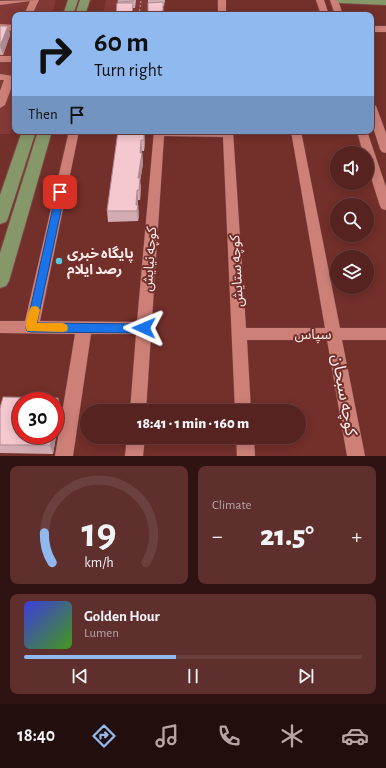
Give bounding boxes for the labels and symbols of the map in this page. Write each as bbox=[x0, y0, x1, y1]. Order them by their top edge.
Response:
pin bbox=[43, 175, 77, 209]
street label: كوچه نيايش bbox=[141, 226, 161, 292]
street label: کوچه ستایش bbox=[228, 234, 248, 307]
place label: پایگاه خبری رصد ایلام bbox=[67, 245, 134, 280]
marker: پایگاه خبری رصد ایلام bbox=[54, 256, 64, 266]
position arrow bbox=[123, 307, 165, 349]
street label: سپاس bbox=[294, 328, 332, 344]
street label: کوچه سبحان bbox=[327, 353, 360, 439]
speed limit sign: 30 bbox=[12, 392, 64, 444]

